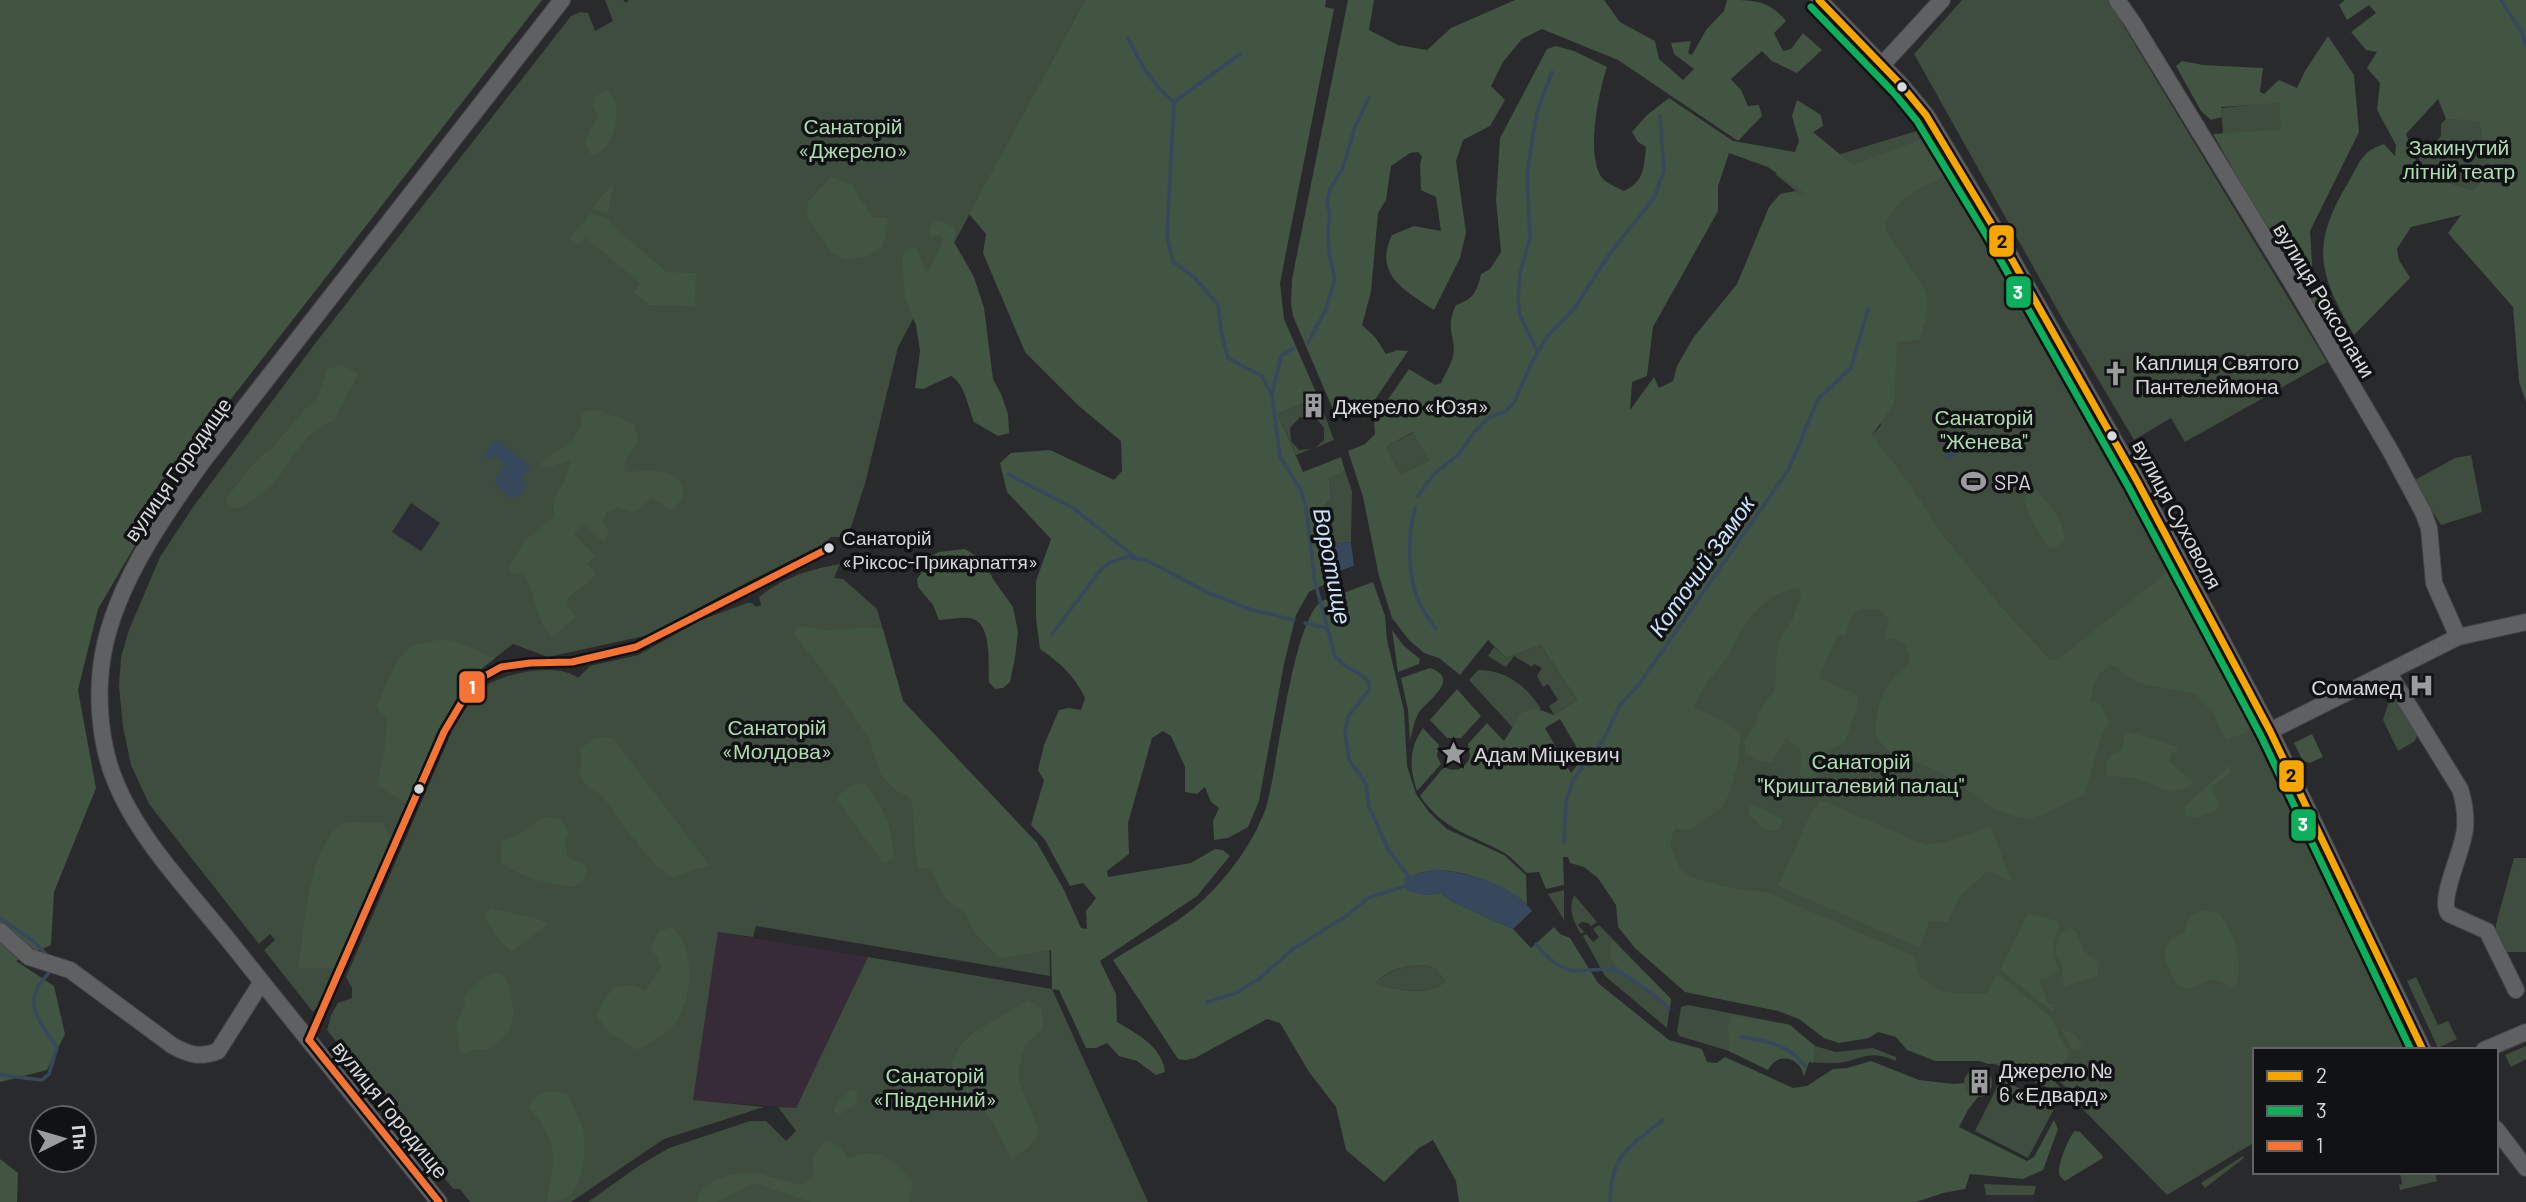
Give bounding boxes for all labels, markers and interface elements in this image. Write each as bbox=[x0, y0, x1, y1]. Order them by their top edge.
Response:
unlabelled marker bbox=[1895, 80, 1909, 94]
park label: Санаторій «Джерело» bbox=[798, 113, 908, 162]
park label: Закинутий літній театр bbox=[2403, 134, 2515, 183]
street label: вулиця Роксолани bbox=[2269, 218, 2381, 382]
line badge: 2 bbox=[1988, 224, 2015, 258]
text: 2 bbox=[1997, 229, 2007, 252]
line badge: 3 bbox=[2005, 275, 2032, 309]
text: 3 bbox=[2013, 280, 2023, 303]
place label: Каплиця Святого Пантелеймона bbox=[2135, 349, 2299, 398]
church icon: Каплиця Святого Пантелеймона bbox=[2101, 359, 2129, 387]
building icon: Джерело «Юзя» bbox=[1299, 391, 1327, 419]
street label: вулиця Городище bbox=[118, 392, 236, 546]
place label: Джерело «Юзя» bbox=[1333, 393, 1489, 418]
park label: Санаторій "Женева" bbox=[1934, 404, 2034, 453]
unlabelled marker bbox=[2105, 429, 2119, 443]
street label: вулиця Суховоля bbox=[2128, 435, 2228, 593]
sports icon: SPA bbox=[1960, 467, 1988, 495]
place label: SPA bbox=[1994, 469, 2031, 494]
water label: Коточий Замок bbox=[1642, 489, 1761, 642]
water label: Воротище bbox=[1308, 505, 1358, 627]
place label: Санаторій «Ріксос-Прикарпаття» bbox=[842, 526, 1038, 573]
marker: Санаторій «Ріксос-Прикарпаття» bbox=[822, 541, 836, 555]
line badge: 1 bbox=[458, 670, 486, 704]
hospital icon: Сомамед bbox=[2408, 672, 2436, 700]
place label: Сомамед bbox=[2311, 674, 2402, 699]
text: 1 bbox=[469, 675, 475, 698]
park label: Санаторій «Молдова» bbox=[722, 714, 832, 763]
place icon: Адам Міцкевич bbox=[1440, 739, 1468, 767]
place label: Адам Міцкевич bbox=[1474, 741, 1620, 766]
park label: Санаторій "Кришталевий палац" bbox=[1758, 748, 1964, 797]
line badge: 2 bbox=[2278, 759, 2305, 793]
text: 2 bbox=[2286, 763, 2296, 786]
unlabelled marker bbox=[412, 782, 426, 796]
line badge: 3 bbox=[2290, 808, 2317, 842]
text: 3 bbox=[2298, 812, 2308, 835]
street label: вулиця Городище bbox=[328, 1035, 454, 1183]
legend bbox=[2253, 1048, 2498, 1174]
place label: Джерело № 6 «Едвард» bbox=[1999, 1057, 2113, 1106]
park label: Санаторій «Південний» bbox=[873, 1062, 997, 1111]
text: 2 bbox=[2316, 1062, 2327, 1087]
building icon: Джерело № 6 «Едвард» bbox=[1965, 1067, 1993, 1095]
text: 3 bbox=[2316, 1097, 2327, 1122]
north arrow bbox=[28, 1104, 98, 1174]
text: Пн bbox=[68, 1124, 93, 1151]
text: 1 bbox=[2316, 1132, 2323, 1157]

